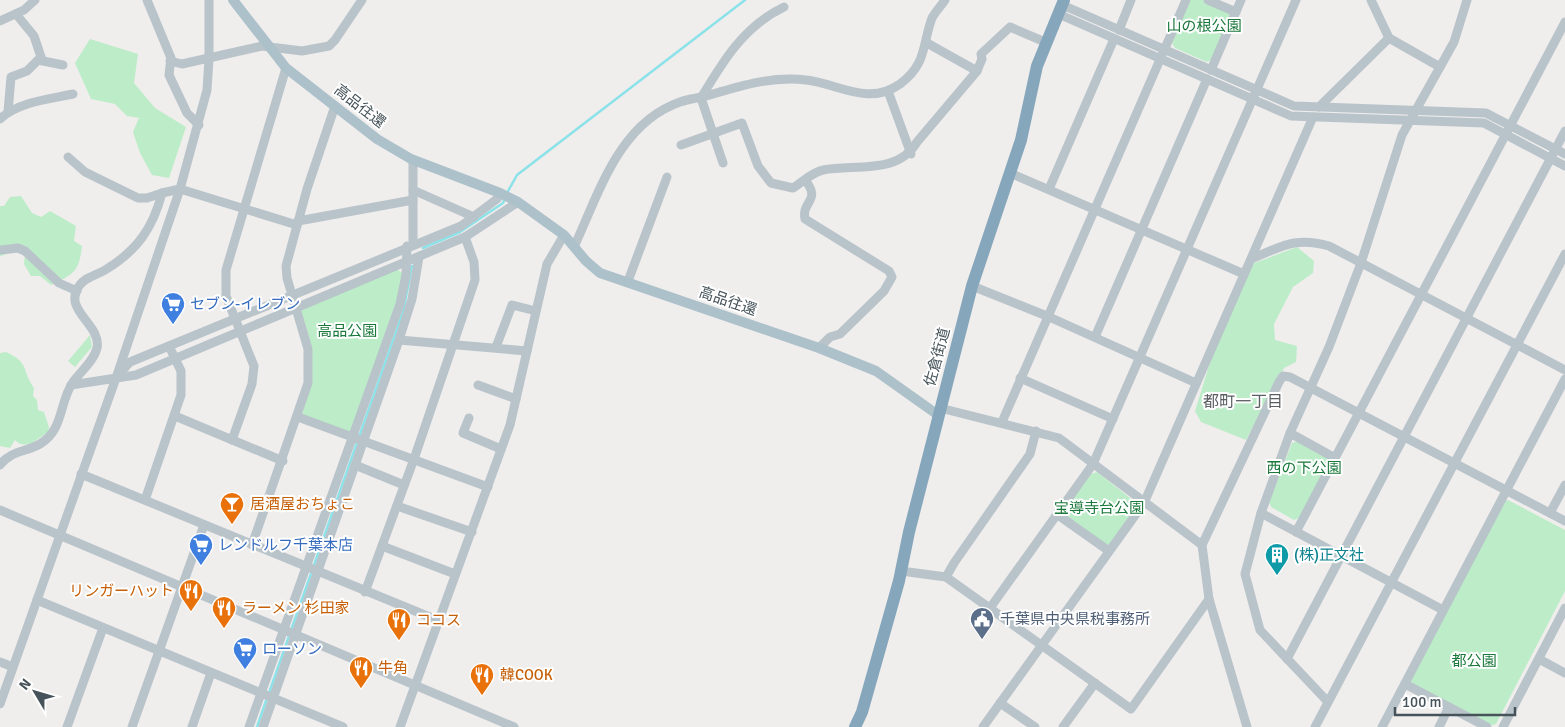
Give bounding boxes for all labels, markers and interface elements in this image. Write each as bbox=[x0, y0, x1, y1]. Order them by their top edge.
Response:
park label: 山の根公園 bbox=[1166, 17, 1242, 35]
street label: 高品往還 bbox=[331, 80, 389, 132]
street label: 高品往還 bbox=[697, 283, 759, 319]
supermarket icon: セブン-イレブン bbox=[160, 291, 186, 325]
place label: セブン-イレブン bbox=[190, 295, 300, 313]
park label: 高品公園 bbox=[317, 322, 377, 340]
street label: 佐倉街道 bbox=[921, 326, 953, 388]
district label: 都町一丁目 bbox=[1203, 392, 1283, 412]
park label: 西の下公園 bbox=[1266, 459, 1342, 477]
bar icon: 居酒屋おちょこ bbox=[219, 491, 245, 525]
place label: 居酒屋おちょこ bbox=[250, 495, 355, 513]
park label: 宝導寺台公園 bbox=[1054, 499, 1144, 517]
supermarket icon: レンドルフ千葉本店 bbox=[188, 532, 214, 566]
place label: レンドルフ千葉本店 bbox=[218, 536, 353, 554]
building icon: (株)正文社 bbox=[1264, 542, 1290, 576]
place label: (株)正文社 bbox=[1294, 546, 1364, 564]
restaurant icon: リンガーハット bbox=[178, 578, 204, 612]
place label: リンガーハット bbox=[69, 582, 174, 600]
restaurant icon: ラーメン 杉田家 bbox=[211, 595, 237, 629]
place label: ラーメン 杉田家 bbox=[242, 599, 350, 617]
public building icon: 千葉県中央県税事務所 bbox=[969, 606, 995, 640]
restaurant icon: ココス bbox=[386, 607, 412, 641]
place label: 千葉県中央県税事務所 bbox=[1000, 610, 1150, 628]
place label: ココス bbox=[416, 611, 461, 629]
supermarket icon: ローソン bbox=[232, 636, 258, 670]
place label: ローソン bbox=[262, 640, 322, 658]
park label: 都公園 bbox=[1451, 652, 1497, 670]
restaurant icon: 牛角 bbox=[348, 655, 374, 689]
place label: 牛角 bbox=[378, 659, 408, 677]
restaurant icon: 韓COOK bbox=[469, 662, 495, 696]
place label: 韓COOK bbox=[500, 666, 553, 684]
north arrow bbox=[10, 667, 60, 717]
text: N bbox=[15, 675, 35, 693]
scale bar bbox=[1395, 684, 1515, 716]
text: 100 m bbox=[1402, 693, 1442, 711]

